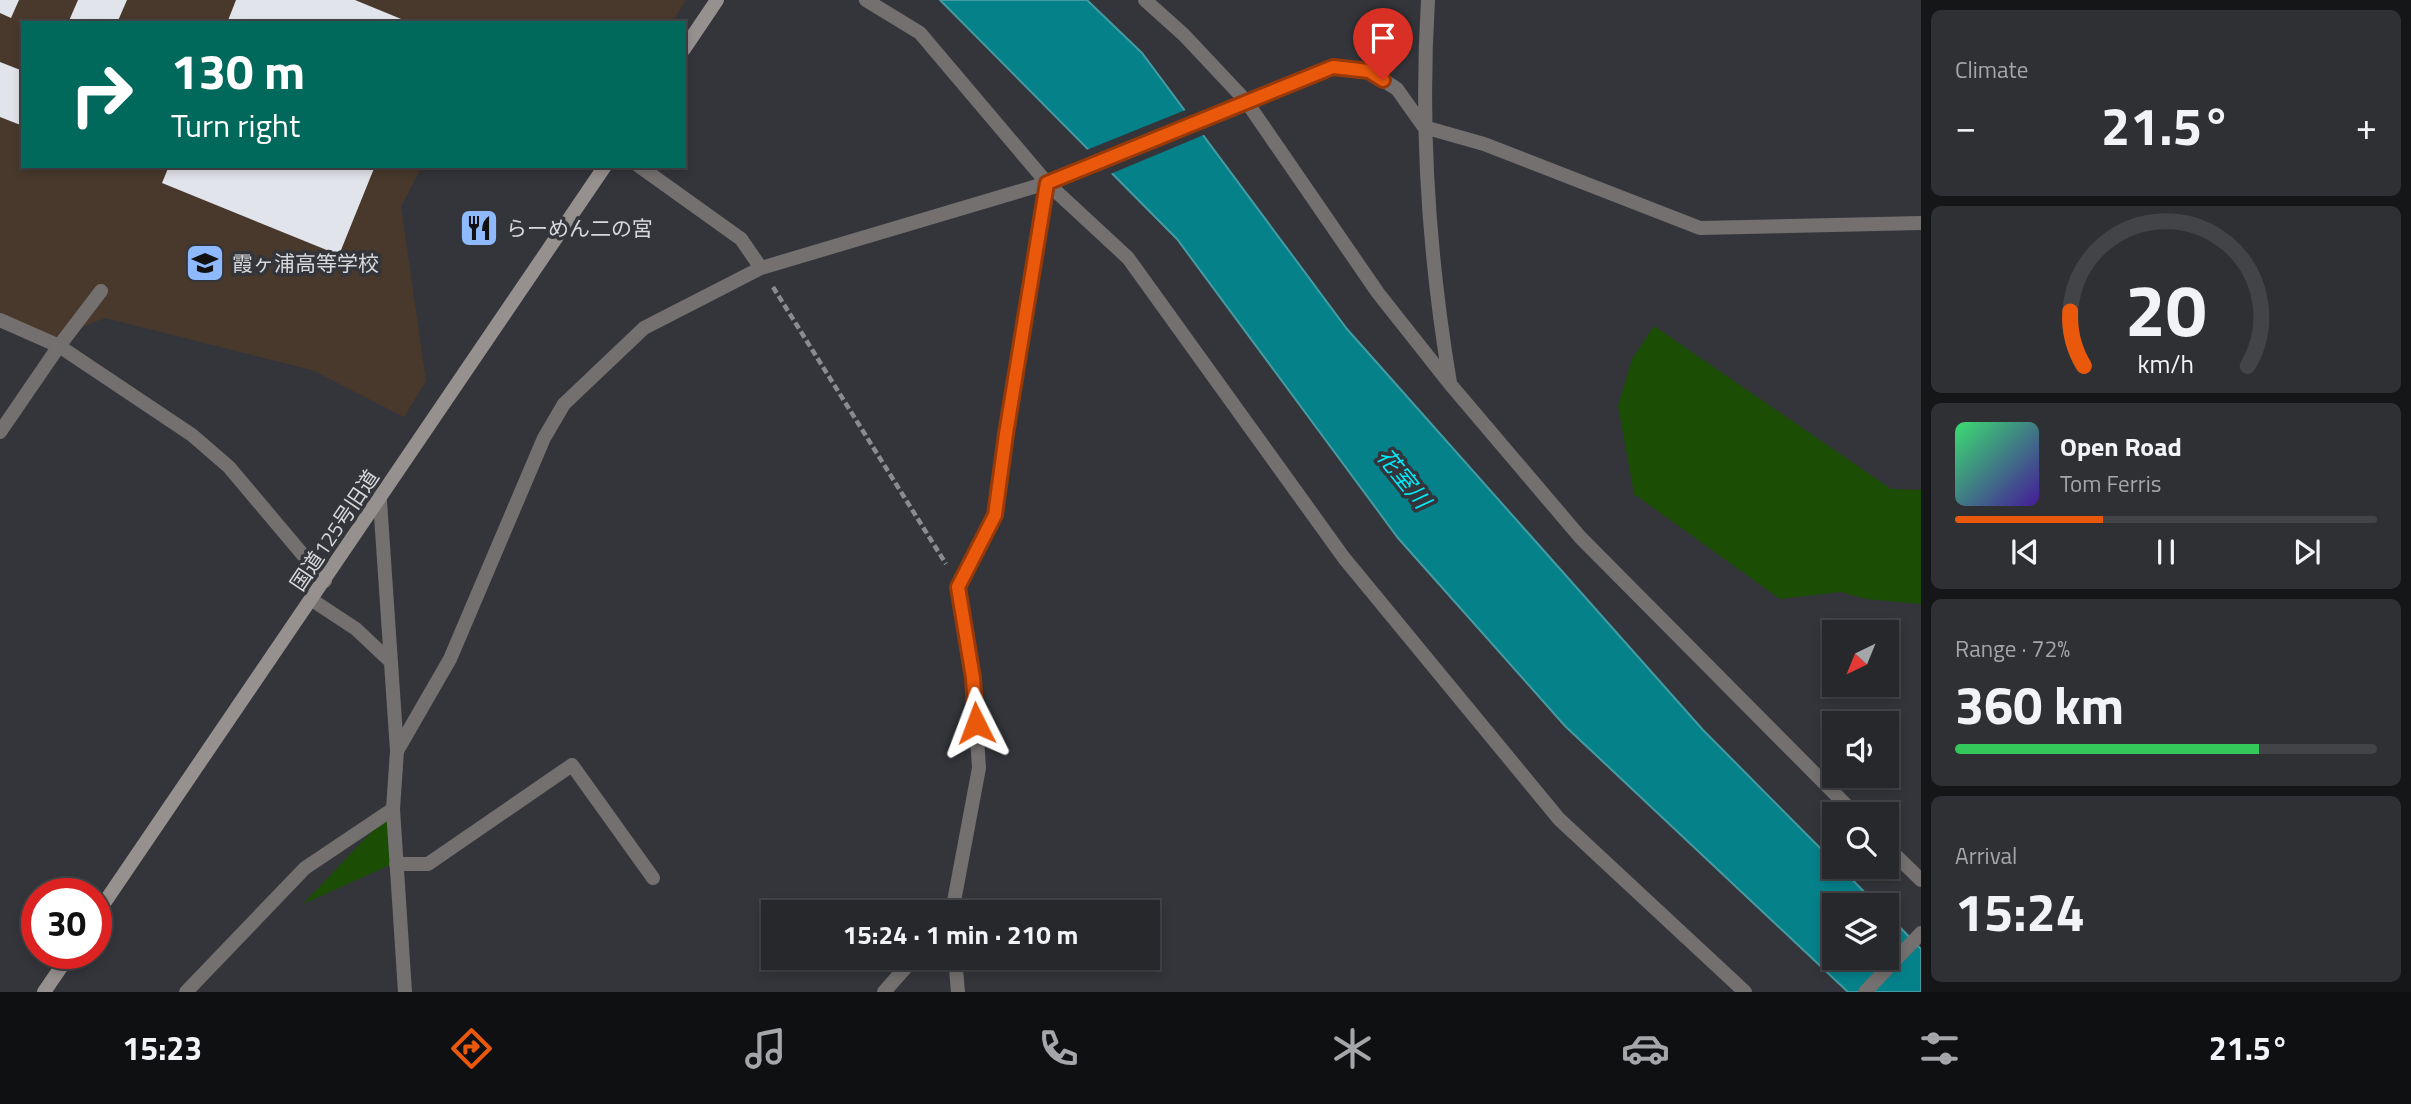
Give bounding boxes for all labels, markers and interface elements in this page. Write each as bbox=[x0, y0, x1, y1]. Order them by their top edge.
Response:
pin bbox=[1353, 8, 1413, 80]
icon: arrive bbox=[1364, 19, 1402, 57]
text: 130 m bbox=[171, 33, 305, 108]
icon: right bbox=[56, 49, 147, 140]
text: Climate bbox=[1955, 52, 2028, 87]
text: 21.5° bbox=[2101, 86, 2231, 165]
text: − bbox=[1955, 97, 1976, 155]
text: + bbox=[2356, 97, 2377, 155]
text: Turn right bbox=[171, 101, 300, 149]
restaurant icon: らーめん二の宮 bbox=[458, 207, 500, 249]
place label: らーめん二の宮 bbox=[506, 212, 653, 244]
school or university icon: 霞ヶ浦高等学校 bbox=[184, 242, 226, 284]
place label: 霞ヶ浦高等学校 bbox=[232, 247, 379, 279]
text: 20 bbox=[2125, 254, 2207, 364]
text: km/h bbox=[2138, 344, 2194, 382]
text: Open Road bbox=[2060, 427, 2182, 466]
water label: 花室川 bbox=[1369, 440, 1441, 518]
street label: 国道125号旧道 bbox=[282, 463, 386, 597]
text: Tom Ferris bbox=[2060, 466, 2161, 501]
icon: previous bbox=[2006, 533, 2044, 571]
icon: pause bbox=[2147, 533, 2185, 571]
icon: next bbox=[2288, 533, 2326, 571]
north arrow bbox=[1822, 620, 1899, 696]
map controls bbox=[1822, 620, 1899, 970]
text: Range · 72% bbox=[1955, 631, 2070, 666]
text: 360 km bbox=[1955, 665, 2124, 744]
position arrow bbox=[939, 686, 1013, 760]
button: sound bbox=[1822, 711, 1899, 788]
button: search bbox=[1822, 802, 1899, 879]
text: Arrival bbox=[1955, 838, 2017, 873]
text: 15:24 bbox=[1955, 872, 2085, 951]
speed limit sign: 30 bbox=[21, 878, 112, 969]
button: layers bbox=[1822, 893, 1899, 970]
text: 15:24 · 1 min · 210 m bbox=[843, 915, 1078, 954]
text: 15:23 bbox=[122, 1024, 202, 1072]
icon: directions bbox=[447, 1024, 496, 1073]
icon: music bbox=[741, 1024, 790, 1073]
icon: phone bbox=[1034, 1024, 1083, 1073]
icon: climate bbox=[1328, 1024, 1377, 1073]
icon: car bbox=[1621, 1024, 1670, 1073]
icon: filters bbox=[1915, 1024, 1964, 1073]
text: 21.5° bbox=[2209, 1024, 2289, 1072]

